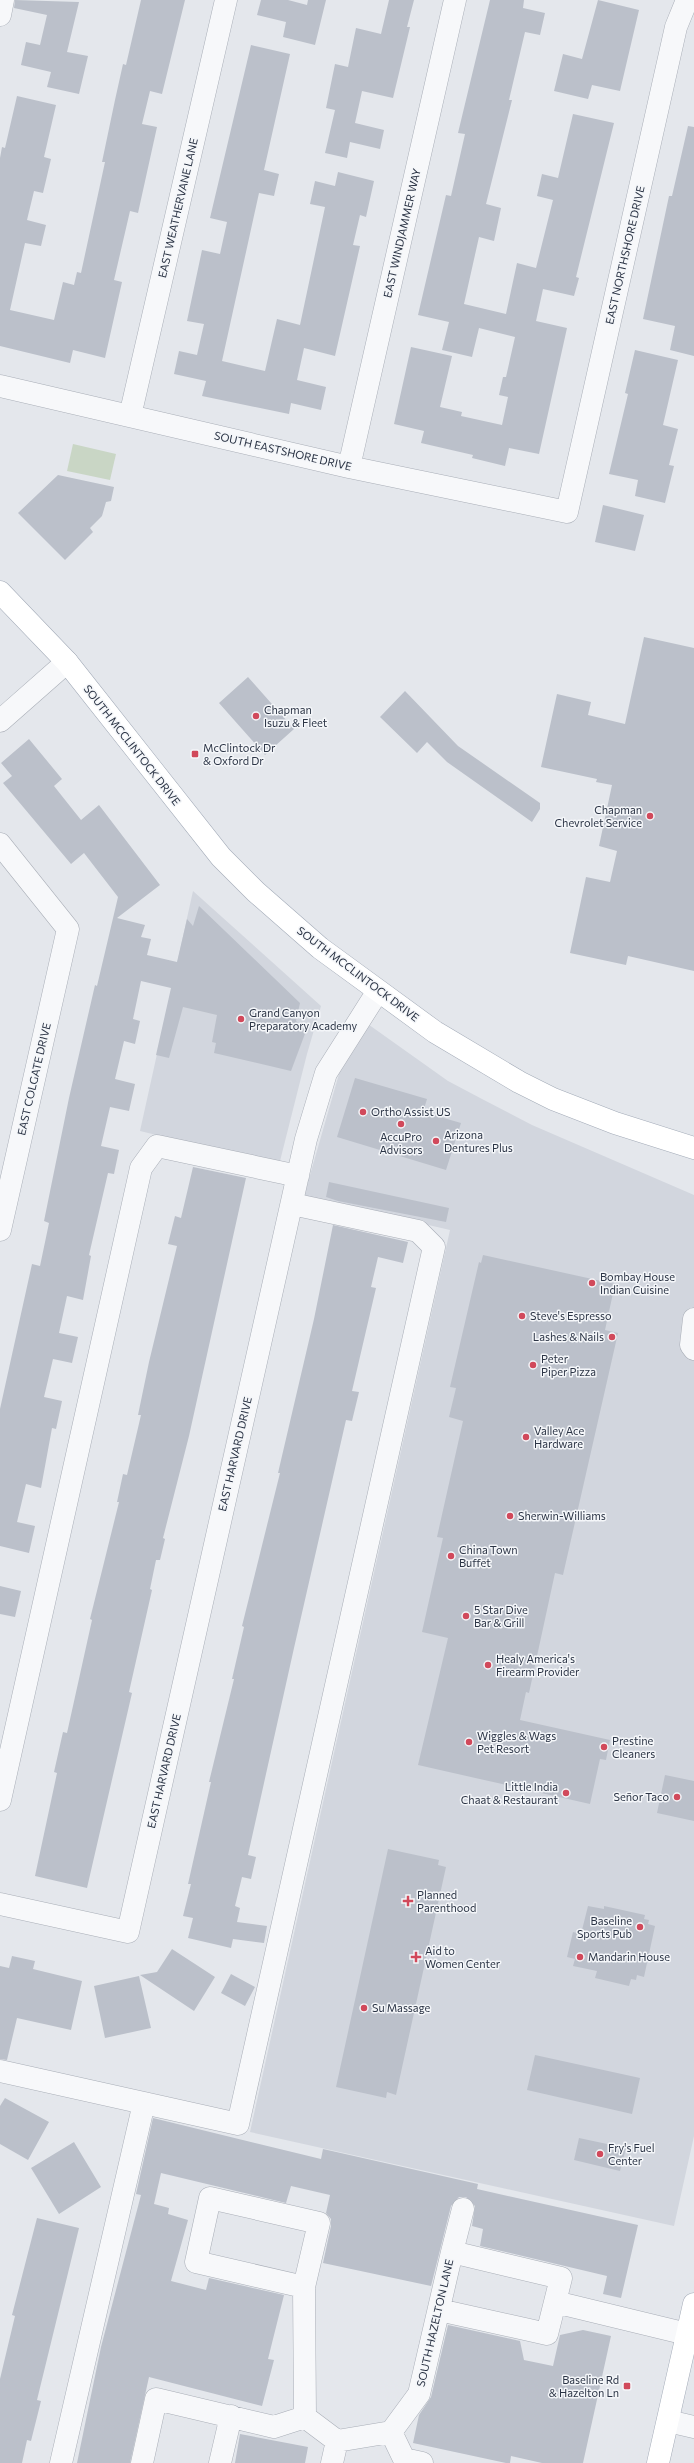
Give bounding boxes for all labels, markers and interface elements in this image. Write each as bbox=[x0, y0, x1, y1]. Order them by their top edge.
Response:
street label: EAST WEATHERVANE LANE bbox=[155, 137, 200, 279]
street label: EAST WINDJAMMER WAY bbox=[380, 167, 424, 299]
street label: EAST NORTHSHORE DRIVE bbox=[602, 184, 647, 325]
street label: SOUTH EASTSHORE DRIVE bbox=[213, 428, 353, 473]
street label: SOUTH MCCLINTOCK DRIVE bbox=[81, 682, 183, 808]
place label: Chapman Isuzu & Fleet bbox=[264, 703, 328, 729]
marker: Chapman Isuzu & Fleet bbox=[251, 711, 261, 721]
place label: McClintock Dr & Oxford Dr bbox=[203, 741, 276, 767]
marker: McClintock Dr & Oxford Dr bbox=[190, 749, 200, 759]
place label: Chapman Chevrolet Service bbox=[555, 803, 642, 829]
marker: Chapman Chevrolet Service bbox=[645, 811, 655, 821]
street label: SOUTH MCCLINTOCK DRIVE bbox=[295, 923, 422, 1024]
place label: Grand Canyon Preparatory Academy bbox=[249, 1006, 358, 1032]
marker: Grand Canyon Preparatory Academy bbox=[236, 1014, 246, 1024]
street label: EAST COLGATE DRIVE bbox=[14, 1021, 53, 1136]
place label: Ortho Assist US bbox=[371, 1105, 450, 1118]
marker: Ortho Assist US bbox=[358, 1107, 368, 1117]
marker: AccuPro Advisors bbox=[396, 1119, 406, 1129]
place label: Arizona Dentures Plus bbox=[444, 1128, 513, 1154]
place label: AccuPro Advisors bbox=[380, 1130, 422, 1156]
marker: Arizona Dentures Plus bbox=[431, 1136, 441, 1146]
place label: Bombay House Indian Cuisine bbox=[600, 1270, 675, 1296]
marker: Bombay House Indian Cuisine bbox=[587, 1278, 597, 1288]
place label: Steve's Espresso bbox=[530, 1309, 612, 1322]
marker: Steve's Espresso bbox=[517, 1311, 527, 1321]
place label: Lashes & Nails bbox=[533, 1330, 604, 1343]
marker: Lashes & Nails bbox=[607, 1332, 617, 1342]
place label: Peter Piper Pizza bbox=[541, 1352, 596, 1378]
marker: Peter Piper Pizza bbox=[528, 1360, 538, 1370]
street label: EAST HARVARD DRIVE bbox=[215, 1395, 254, 1512]
place label: Valley Ace Hardware bbox=[534, 1424, 585, 1450]
marker: Valley Ace Hardware bbox=[521, 1432, 531, 1442]
place label: Sherwin-Williams bbox=[518, 1509, 606, 1522]
marker: Sherwin-Williams bbox=[505, 1511, 515, 1521]
place label: China Town Buffet bbox=[459, 1543, 518, 1569]
marker: China Town Buffet bbox=[446, 1551, 456, 1561]
place label: 5 Star Dive Bar & Grill bbox=[474, 1603, 528, 1629]
marker: 5 Star Dive Bar & Grill bbox=[461, 1611, 471, 1621]
place label: Healy America's Firearm Provider bbox=[496, 1652, 580, 1678]
marker: Healy America's Firearm Provider bbox=[483, 1660, 493, 1670]
street label: EAST HARVARD DRIVE bbox=[144, 1712, 183, 1829]
place label: Wiggles & Wags Pet Resort bbox=[477, 1729, 556, 1755]
place label: Prestine Cleaners bbox=[612, 1734, 655, 1760]
marker: Wiggles & Wags Pet Resort bbox=[464, 1737, 474, 1747]
marker: Prestine Cleaners bbox=[599, 1742, 609, 1752]
place label: Little India Chaat & Restaurant bbox=[461, 1780, 558, 1806]
marker: Little India Chaat & Restaurant bbox=[561, 1788, 571, 1798]
place label: Señor Taco bbox=[614, 1790, 669, 1803]
marker: Señor Taco bbox=[672, 1792, 682, 1802]
place label: Planned Parenthood bbox=[417, 1888, 476, 1914]
marker: Planned Parenthood bbox=[402, 1895, 414, 1907]
place label: Baseline Sports Pub bbox=[577, 1914, 632, 1940]
marker: Baseline Sports Pub bbox=[635, 1922, 645, 1932]
place label: Aid to Women Center bbox=[425, 1944, 501, 1970]
place label: Mandarin House bbox=[588, 1950, 670, 1963]
marker: Aid to Women Center bbox=[410, 1951, 422, 1963]
marker: Mandarin House bbox=[575, 1952, 585, 1962]
place label: Su Massage bbox=[372, 2001, 430, 2014]
marker: Su Massage bbox=[359, 2003, 369, 2013]
place label: Fry's Fuel Center bbox=[608, 2141, 654, 2167]
marker: Fry's Fuel Center bbox=[595, 2149, 605, 2159]
street label: SOUTH HAZELTON LANE bbox=[413, 2258, 456, 2388]
place label: Baseline Rd & Hazelton Ln bbox=[549, 2373, 619, 2399]
marker: Baseline Rd & Hazelton Ln bbox=[622, 2381, 632, 2391]

